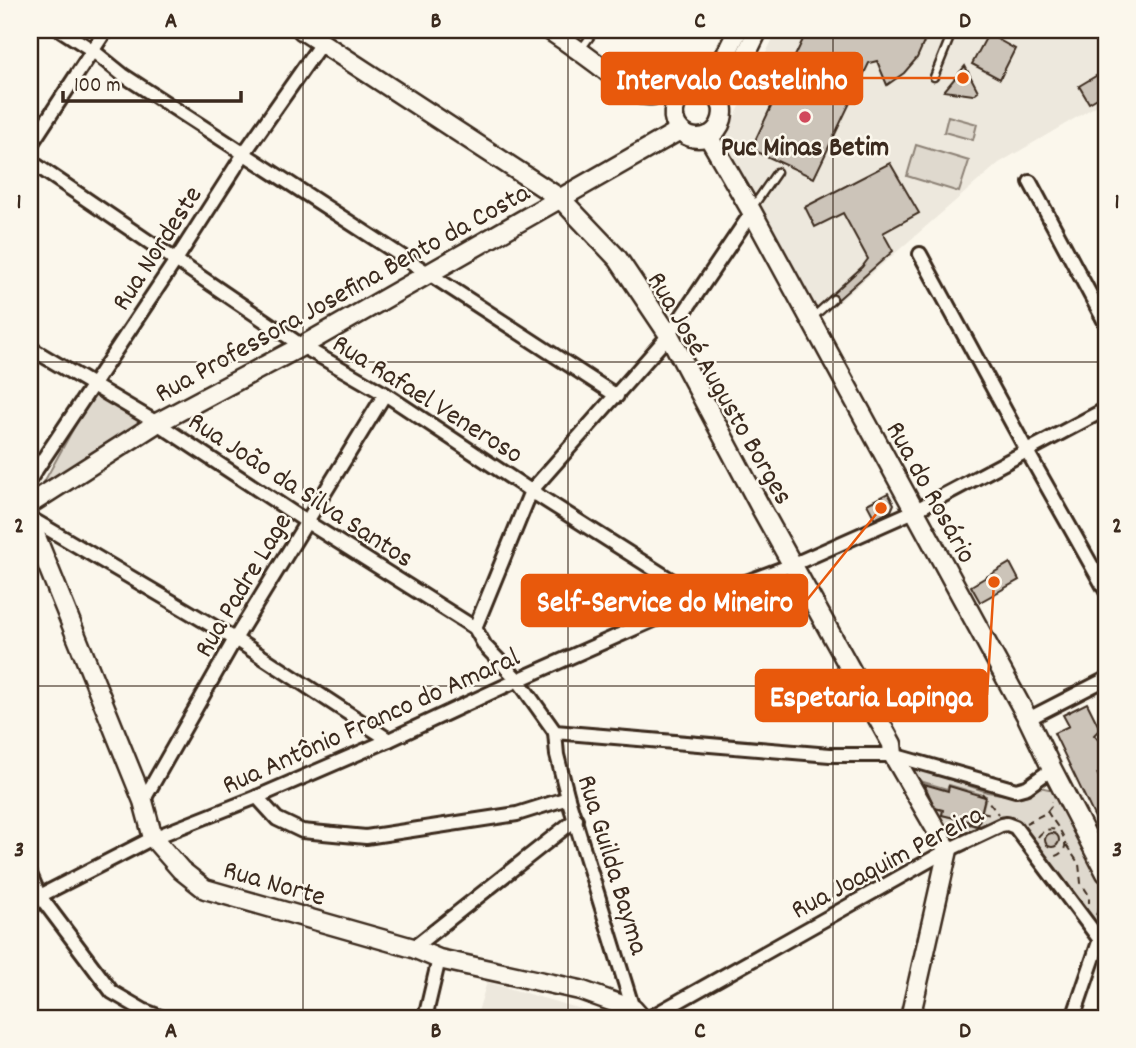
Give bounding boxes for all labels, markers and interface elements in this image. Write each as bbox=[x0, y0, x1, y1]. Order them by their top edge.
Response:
text: A bbox=[165, 6, 177, 39]
text: B bbox=[431, 6, 442, 39]
text: C bbox=[694, 6, 706, 39]
text: D bbox=[959, 6, 971, 39]
callout: Intervalo Castelinho bbox=[602, 53, 862, 104]
scale bar bbox=[63, 60, 242, 104]
text: Intervalo Castelinho bbox=[616, 62, 848, 105]
text: 100 m bbox=[74, 72, 121, 102]
marker: Puc Minas Betim bbox=[797, 109, 813, 125]
place label: Puc Minas Betim bbox=[721, 130, 889, 170]
street label: Rua Professora Josefina Bento da Costa bbox=[149, 175, 539, 415]
street label: Rua Nordeste bbox=[104, 179, 215, 320]
text: 1 bbox=[16, 187, 22, 220]
text: 1 bbox=[1114, 187, 1120, 220]
street label: Rua José Augusto Borges bbox=[635, 265, 801, 514]
street label: Rua Rafael Veneroso bbox=[323, 326, 530, 476]
street label: Rua João da Silva Santos bbox=[179, 404, 420, 580]
street label: Rua do Rosário bbox=[873, 415, 984, 572]
street label: Rua Padre Lage bbox=[186, 507, 304, 667]
text: 2 bbox=[14, 511, 24, 544]
text: 2 bbox=[1112, 511, 1122, 544]
callout: Self-Service do Mineiro bbox=[522, 575, 807, 626]
text: Self-Service do Mineiro bbox=[537, 584, 793, 627]
street label: Rua Antônio Franco do Amaral bbox=[217, 640, 528, 807]
callout: Espetaria Lapinga bbox=[756, 670, 987, 721]
text: Espetaria Lapinga bbox=[770, 679, 973, 722]
street label: Rua Guilda Bayma bbox=[564, 771, 657, 961]
street label: Rua Joaquim Pereira bbox=[785, 796, 992, 932]
text: 3 bbox=[14, 835, 24, 868]
text: 3 bbox=[1112, 835, 1122, 868]
street label: Rua Norte bbox=[218, 852, 329, 919]
text: A bbox=[165, 1016, 177, 1048]
text: B bbox=[431, 1016, 442, 1048]
text: C bbox=[694, 1016, 706, 1048]
text: D bbox=[959, 1016, 971, 1048]

